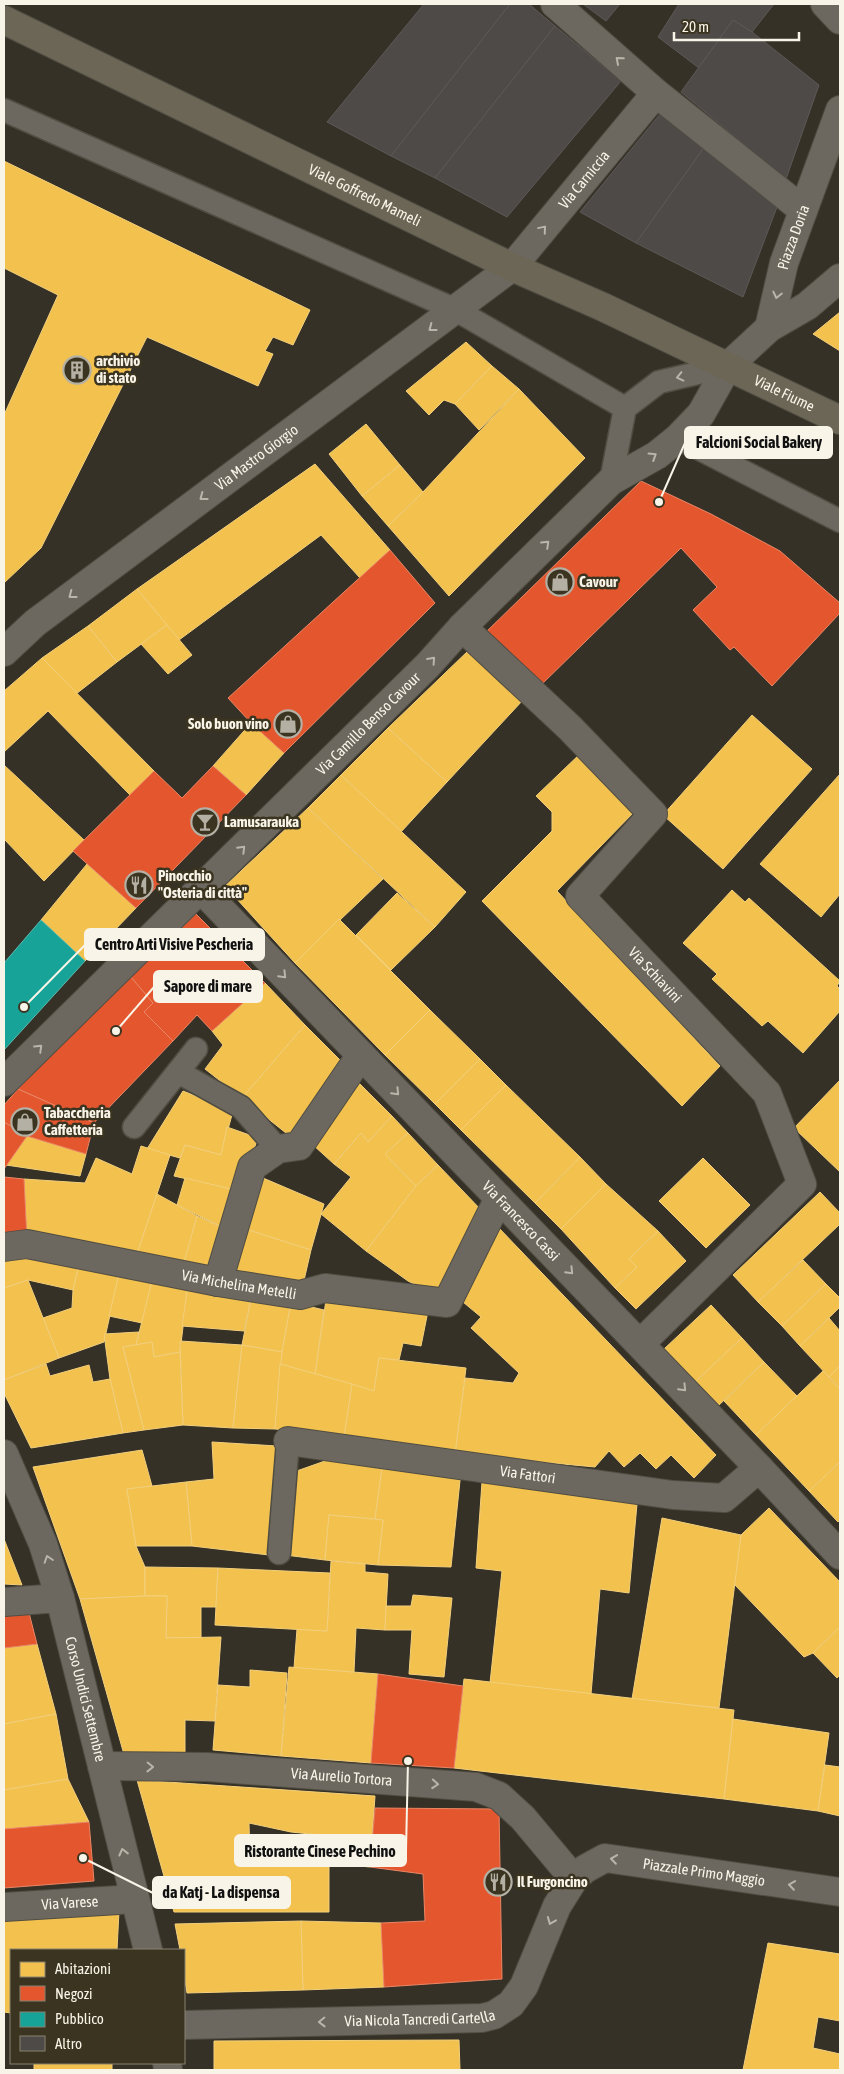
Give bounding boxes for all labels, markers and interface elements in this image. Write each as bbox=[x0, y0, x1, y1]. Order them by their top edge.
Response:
scale bar bbox=[674, 10, 799, 42]
text: 20 m bbox=[682, 18, 709, 35]
one-way arrow bbox=[616, 57, 625, 66]
street label: Via Carniccia bbox=[555, 147, 613, 212]
street label: Viale Goffredo Mameli bbox=[306, 160, 424, 229]
street label: Piazza Doria bbox=[774, 202, 813, 271]
one-way arrow bbox=[538, 226, 546, 235]
one-way arrow bbox=[772, 291, 783, 300]
one-way arrow bbox=[428, 322, 438, 331]
place label: archivio di stato bbox=[96, 352, 140, 386]
building icon: archivio di stato bbox=[62, 355, 92, 385]
one-way arrow bbox=[676, 371, 685, 382]
street label: Viale Fiume bbox=[751, 371, 818, 415]
street label: Via Mastro Giorgio bbox=[211, 421, 301, 494]
callout: Falcioni Social Bakery bbox=[685, 427, 832, 458]
text: Falcioni Social Bakery bbox=[696, 433, 823, 451]
one-way arrow bbox=[648, 453, 657, 463]
one-way arrow bbox=[200, 492, 209, 500]
one-way arrow bbox=[540, 541, 549, 550]
shop icon: Cavour bbox=[545, 567, 575, 597]
place label: Cavour bbox=[579, 573, 618, 590]
one-way arrow bbox=[69, 589, 78, 597]
one-way arrow bbox=[426, 657, 435, 666]
street label: Via Camillo Benso Cavour bbox=[312, 668, 424, 778]
shop icon: Solo buon vino bbox=[273, 709, 303, 739]
place label: Solo buon vino bbox=[188, 715, 269, 732]
bar icon: Lamusarauka bbox=[190, 807, 220, 837]
place label: Lamusarauka bbox=[224, 813, 299, 830]
one-way arrow bbox=[236, 845, 245, 854]
place label: Pinocchio "Osteria di città" bbox=[158, 867, 247, 901]
restaurant icon: Pinocchio "Osteria di città" bbox=[124, 870, 154, 900]
callout: Centro Arti Visive Pescheria bbox=[85, 929, 264, 960]
text: Centro Arti Visive Pescheria bbox=[95, 935, 253, 953]
street label: Via Schiavini bbox=[625, 943, 685, 1006]
one-way arrow bbox=[277, 969, 286, 978]
callout: Sapore di mare bbox=[154, 971, 262, 1002]
text: Sapore di mare bbox=[164, 977, 252, 995]
one-way arrow bbox=[33, 1045, 42, 1054]
one-way arrow bbox=[390, 1086, 399, 1095]
place label: Tabaccheria Caffetteria bbox=[44, 1104, 111, 1138]
shop icon: Tabaccheria Caffetteria bbox=[10, 1107, 40, 1137]
street label: Via Francesco Cassi bbox=[479, 1177, 564, 1264]
street label: Via Michelina Metelli bbox=[180, 1266, 298, 1302]
one-way arrow bbox=[564, 1266, 573, 1275]
one-way arrow bbox=[677, 1383, 686, 1392]
street label: Via Fattori bbox=[499, 1462, 557, 1486]
one-way arrow bbox=[43, 1556, 53, 1564]
street label: Corso Undici Settembre bbox=[62, 1635, 110, 1763]
one-way arrow bbox=[147, 1762, 155, 1772]
street label: Via Aurelio Tortora bbox=[290, 1764, 393, 1789]
one-way arrow bbox=[431, 1778, 439, 1789]
callout: Ristorante Cinese Pechino bbox=[235, 1835, 406, 1866]
text: Ristorante Cinese Pechino bbox=[244, 1842, 396, 1860]
one-way arrow bbox=[119, 1848, 129, 1857]
one-way arrow bbox=[610, 1855, 618, 1865]
street label: Piazzale Primo Maggio bbox=[642, 1855, 766, 1889]
restaurant icon: Il Furgoncino bbox=[483, 1867, 513, 1897]
place label: Il Furgoncino bbox=[517, 1873, 588, 1890]
callout: da Katj - La dispensa bbox=[153, 1877, 290, 1908]
one-way arrow bbox=[788, 1881, 796, 1891]
text: da Katj - La dispensa bbox=[162, 1883, 280, 1901]
street label: Via Varese bbox=[41, 1892, 99, 1913]
one-way arrow bbox=[546, 1916, 557, 1925]
legend bbox=[10, 1949, 185, 2064]
text: Abitazioni bbox=[55, 1960, 111, 1977]
text: Negozi bbox=[55, 1985, 93, 2002]
street label: Via Nicola Tancredi Cartella bbox=[344, 2006, 497, 2029]
text: Pubblico bbox=[55, 2010, 104, 2027]
one-way arrow bbox=[318, 2016, 326, 2027]
text: Altro bbox=[55, 2035, 82, 2052]

